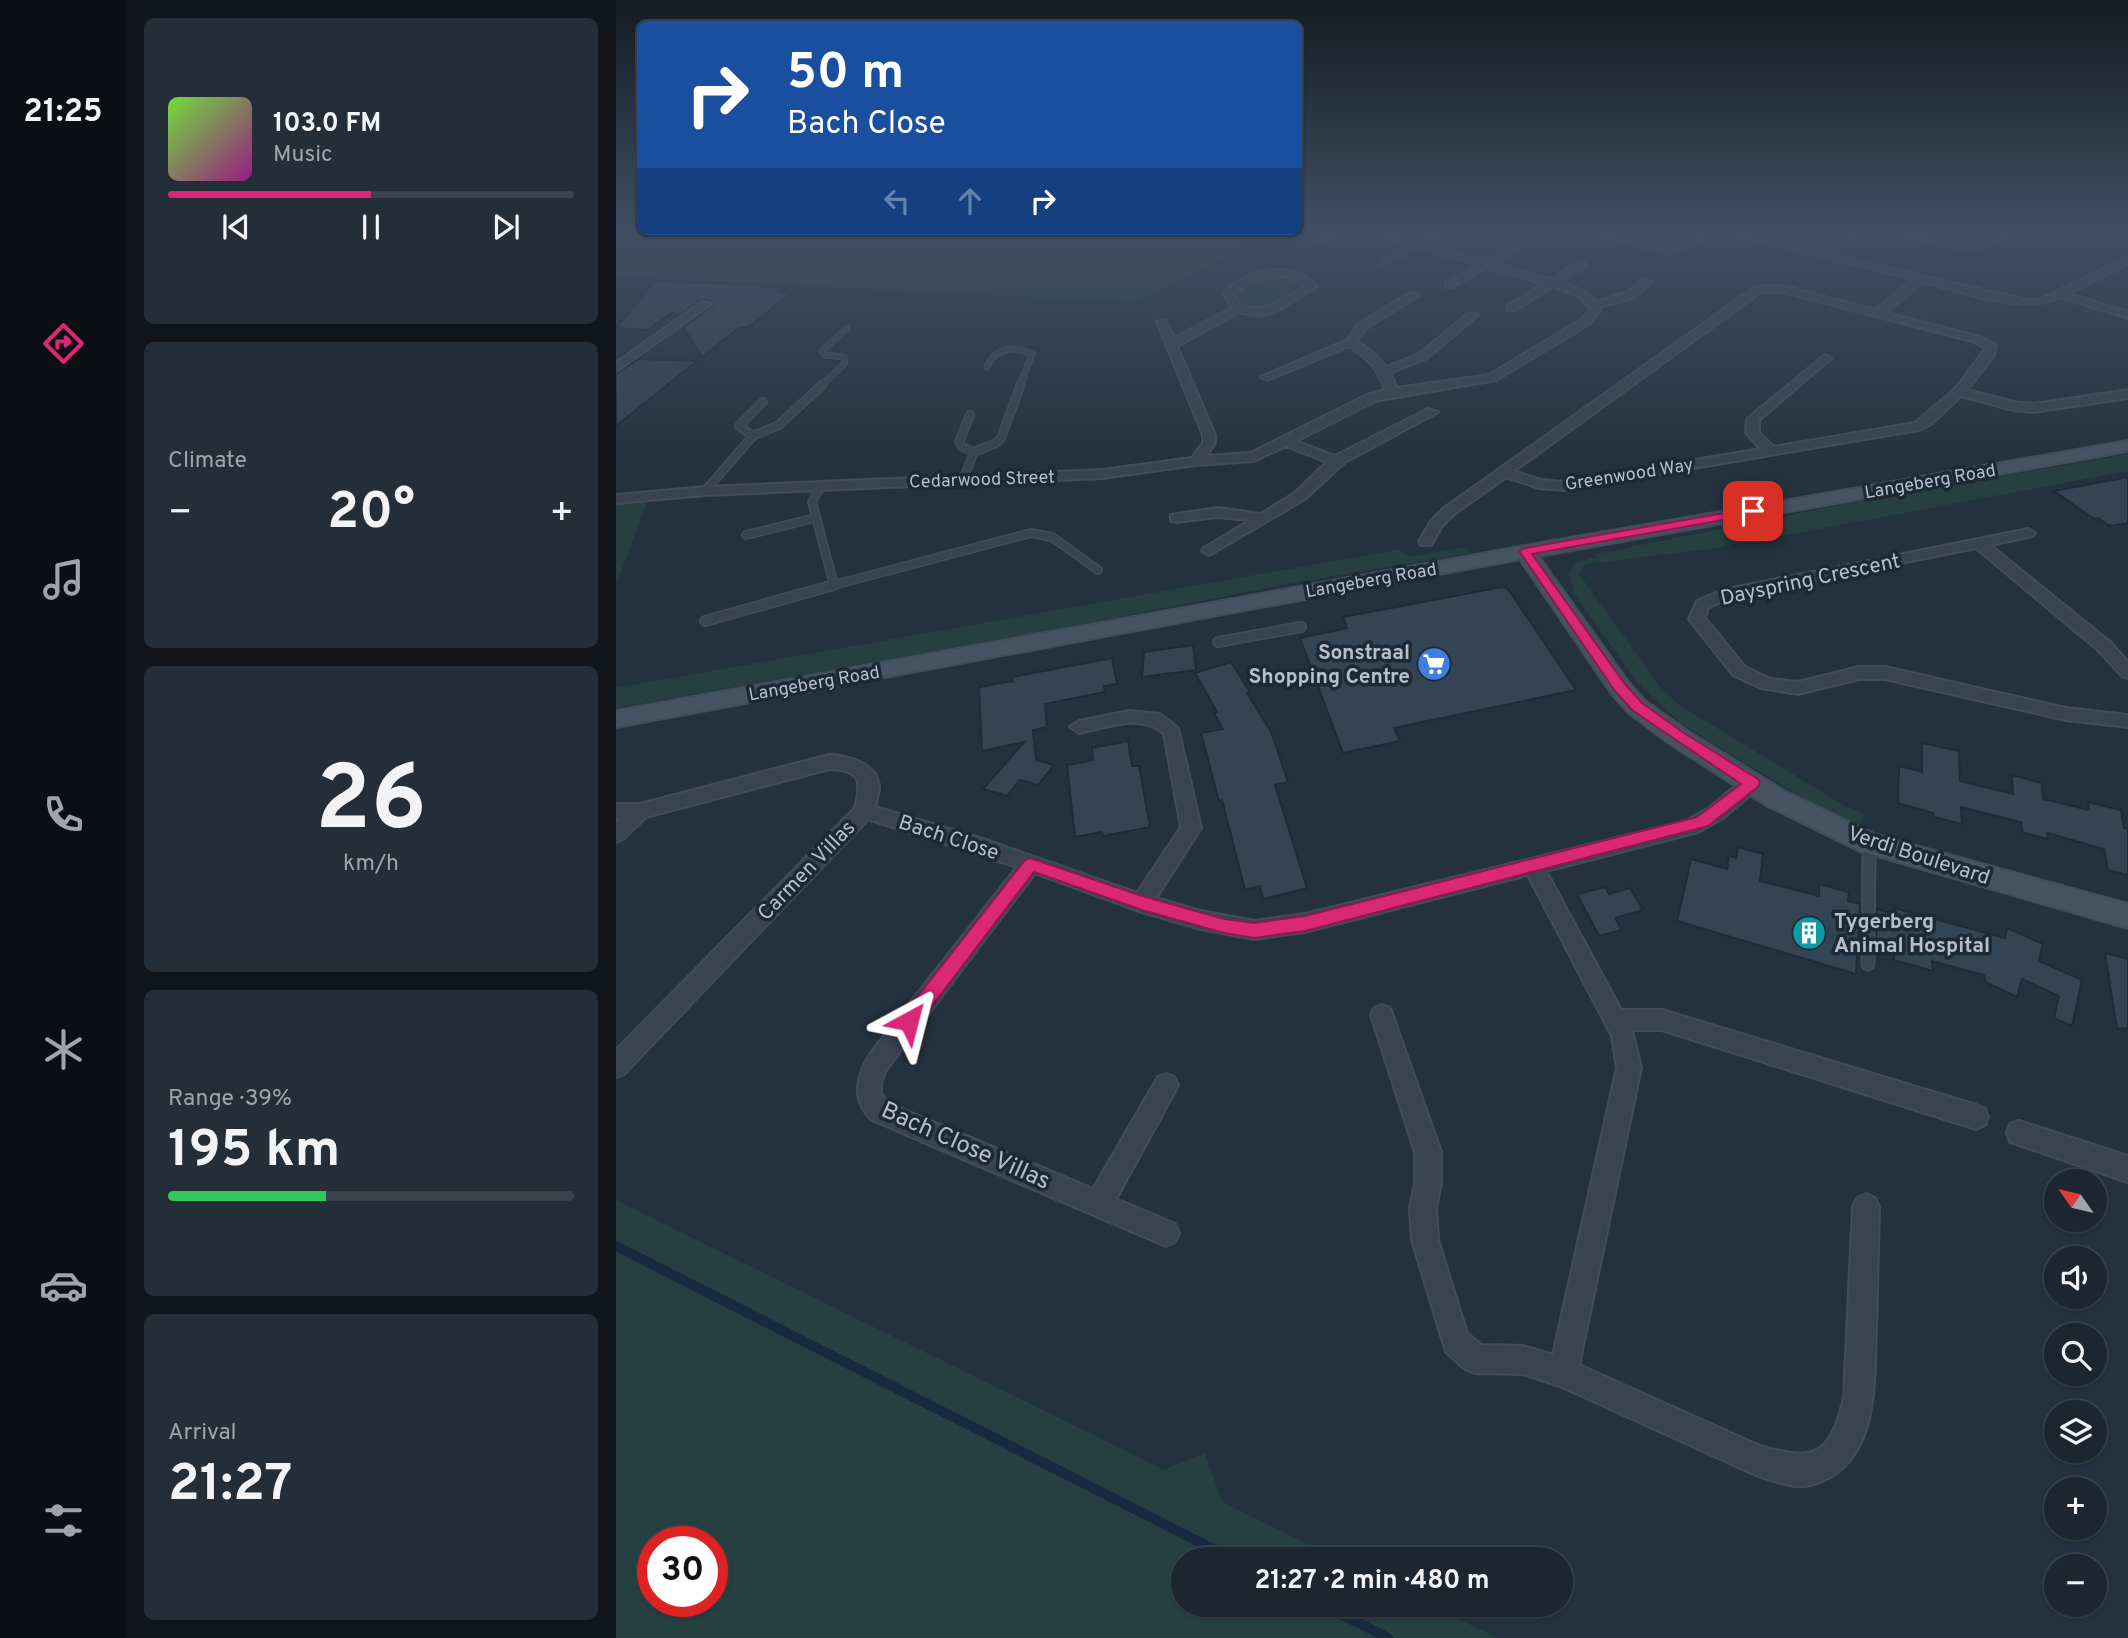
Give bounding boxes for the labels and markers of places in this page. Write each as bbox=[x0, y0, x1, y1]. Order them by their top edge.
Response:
pin bbox=[1723, 481, 1783, 541]
place label: Sonstraal Shopping Centre bbox=[1248, 640, 1410, 691]
supermarket icon: Sonstraal Shopping Centre bbox=[1415, 645, 1453, 683]
place label: Tygerberg Animal Hospital bbox=[1834, 909, 1990, 960]
building icon: Tygerberg Animal Hospital bbox=[1790, 914, 1828, 952]

